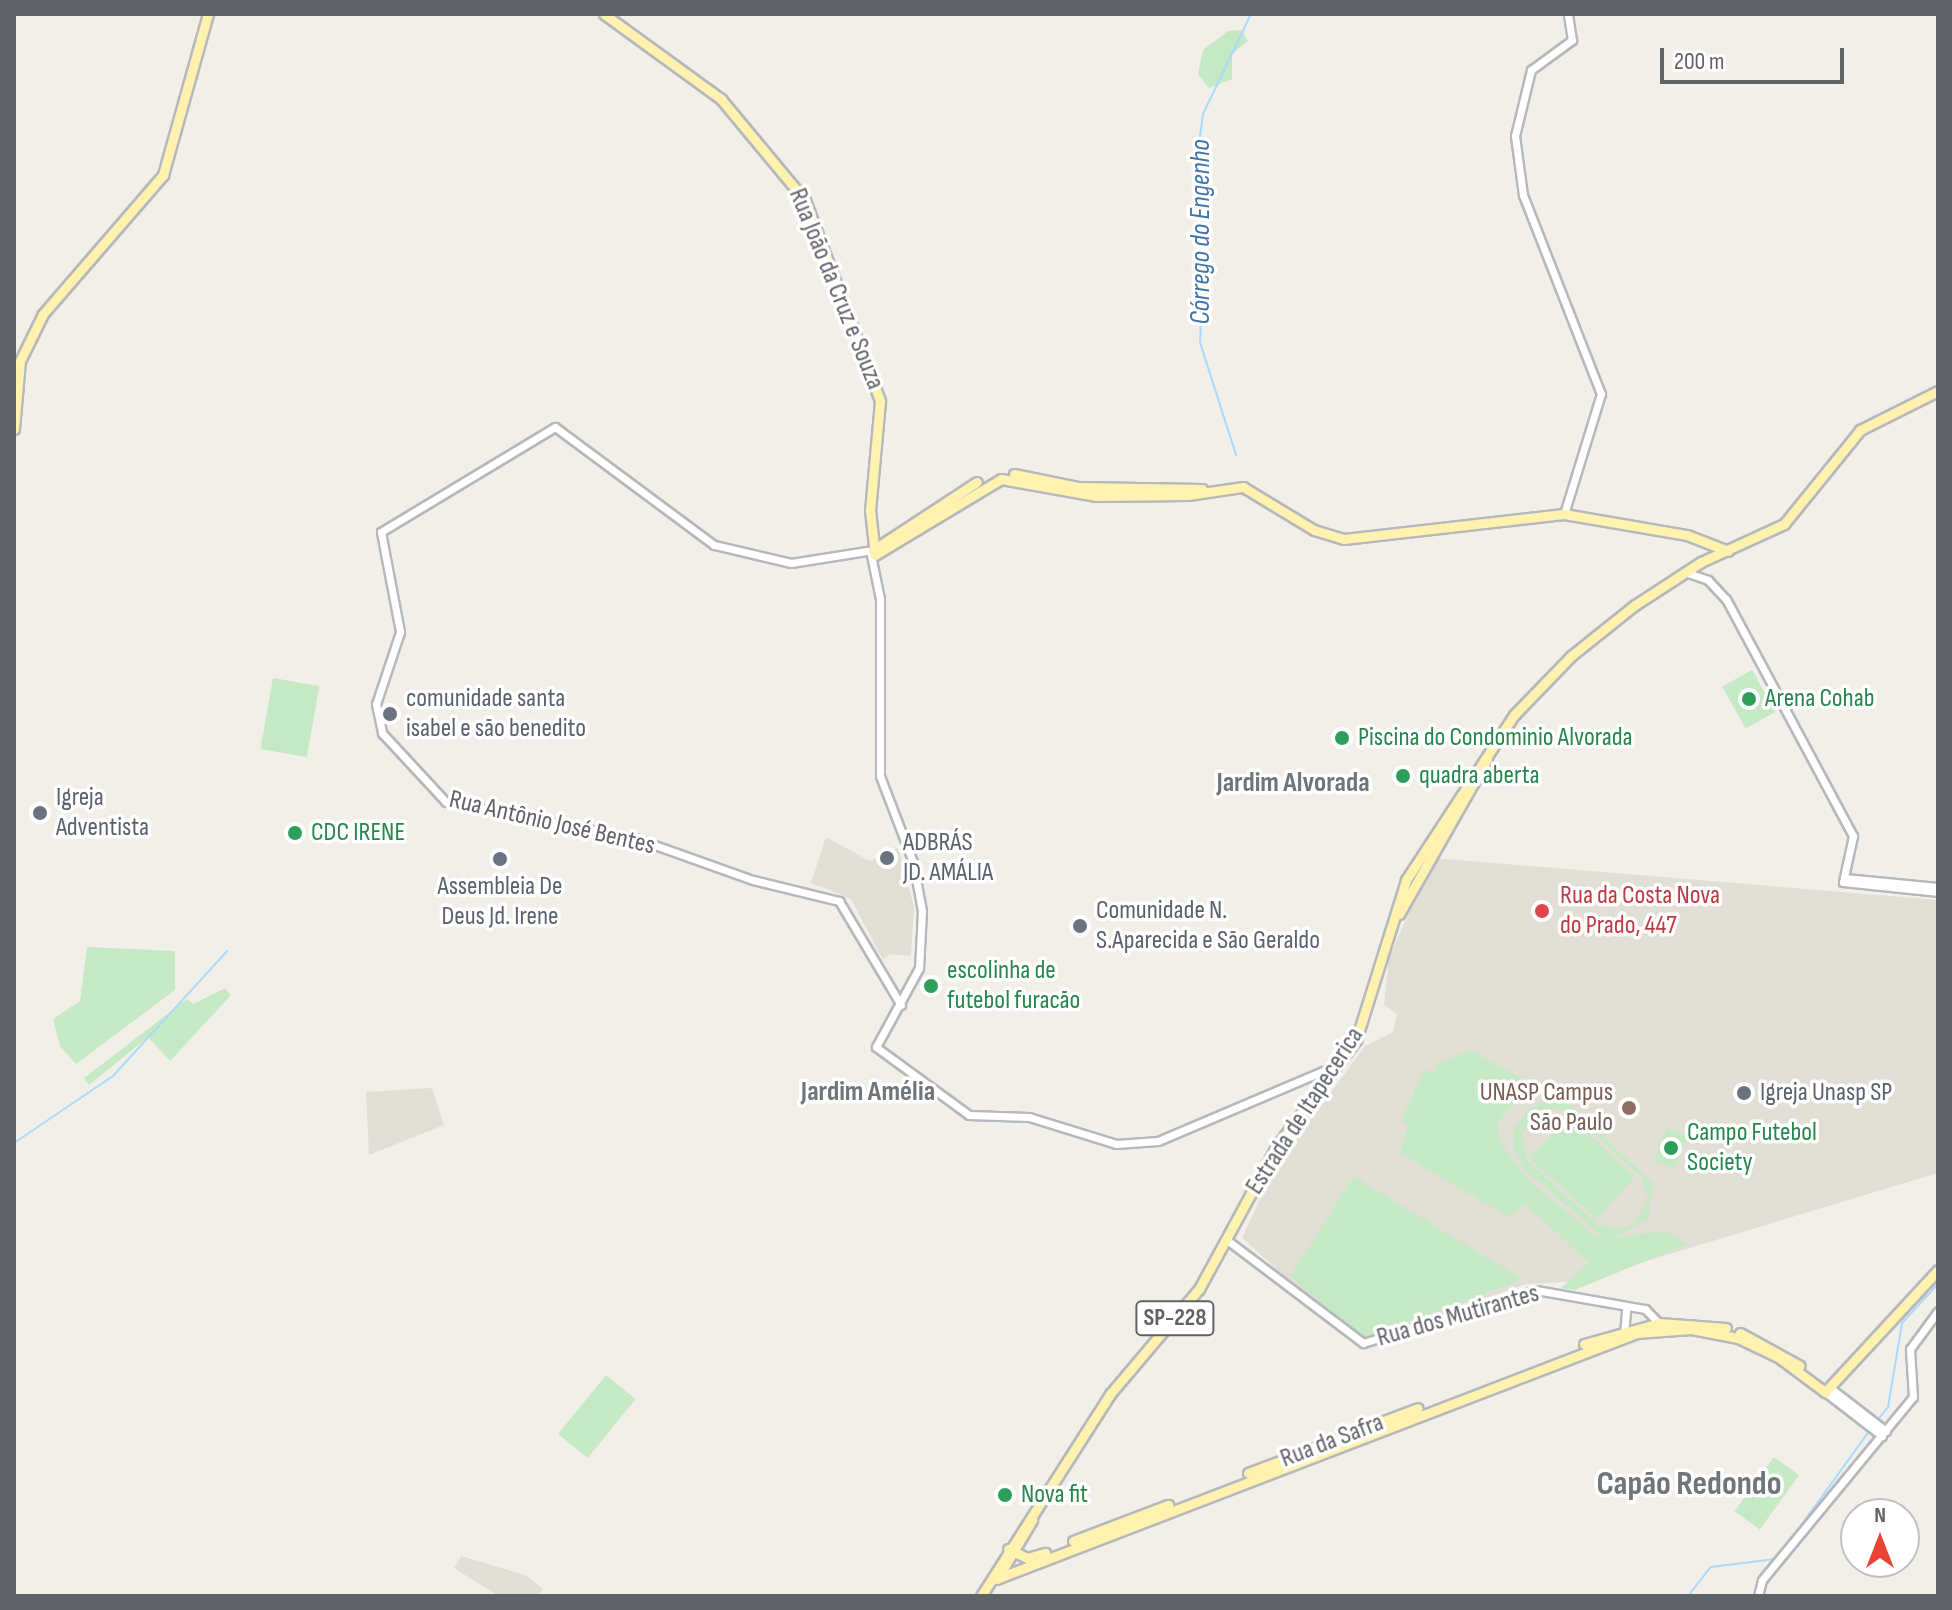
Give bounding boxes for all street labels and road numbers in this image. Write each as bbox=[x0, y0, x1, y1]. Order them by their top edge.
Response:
street label: Rua João da Cruz e Souza bbox=[781, 184, 891, 394]
street label: Rua Antônio José Bentes bbox=[446, 784, 658, 862]
street label: Estrada de Itapecerica bbox=[1239, 1022, 1371, 1200]
street label: Rua dos Mutirantes bbox=[1373, 1278, 1543, 1354]
road number: SP-228 bbox=[1135, 1298, 1215, 1338]
street label: Rua da Safra bbox=[1276, 1407, 1388, 1475]

